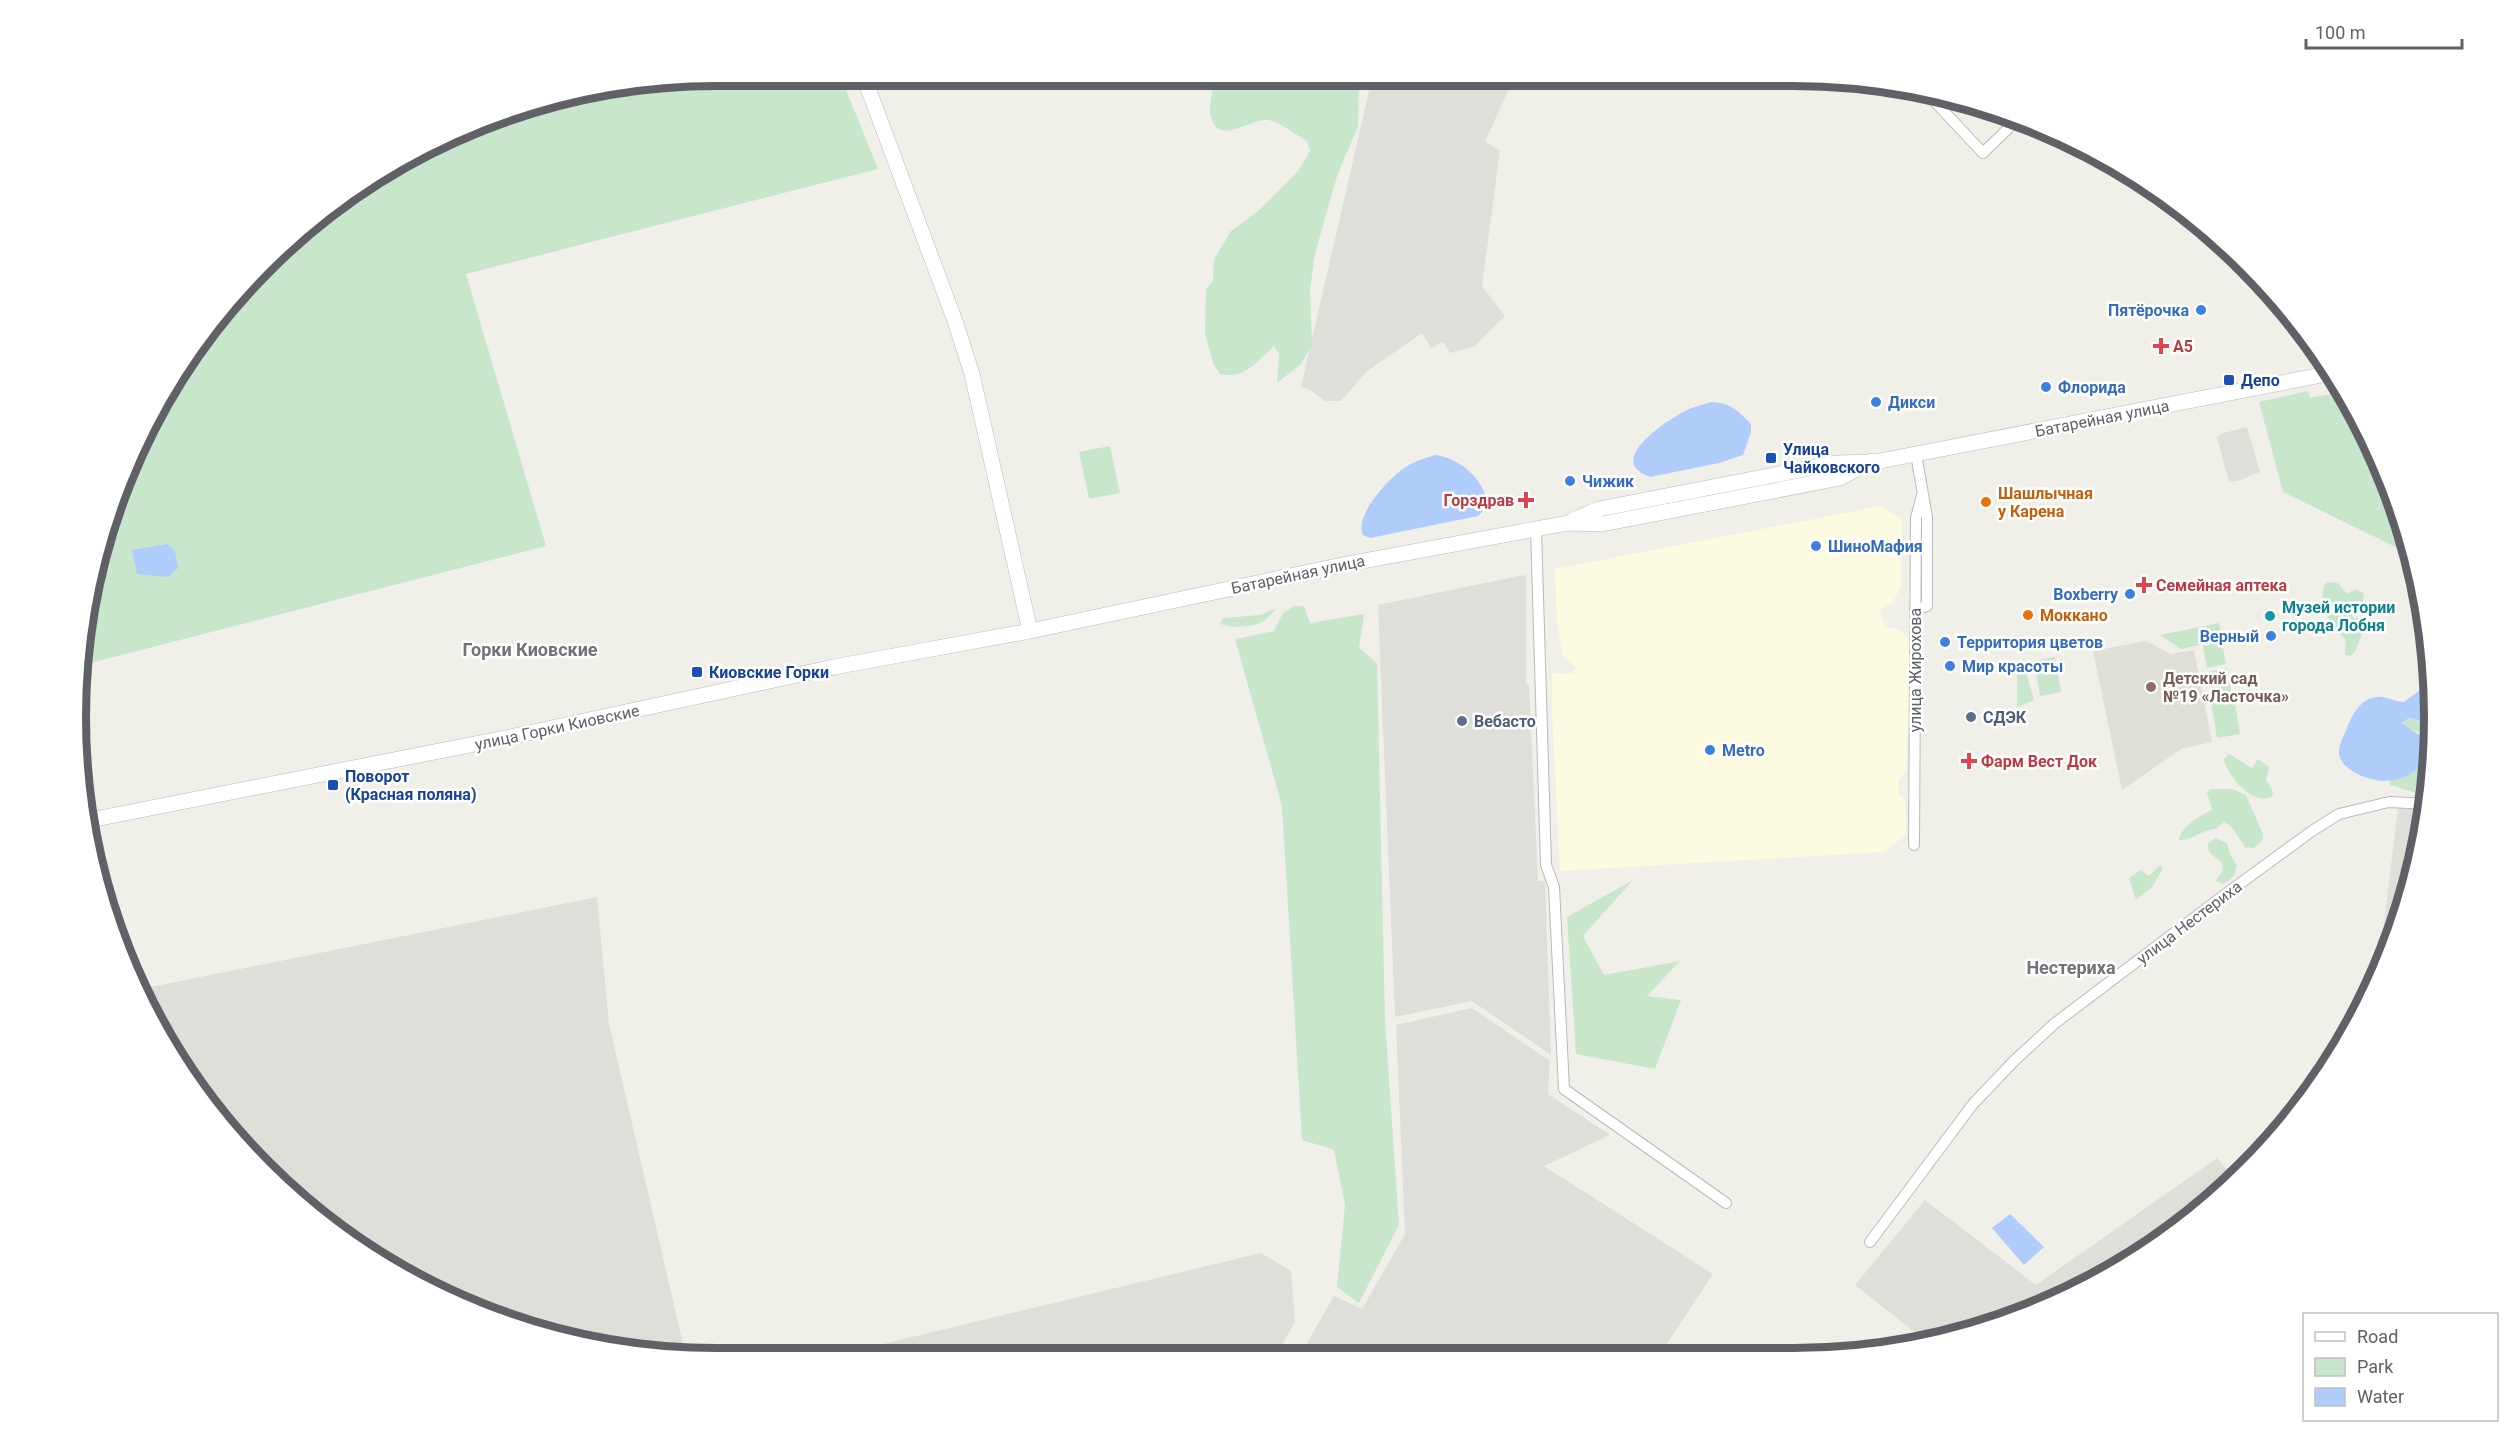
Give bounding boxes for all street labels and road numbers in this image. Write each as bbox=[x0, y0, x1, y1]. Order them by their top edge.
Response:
street label: Батарейная улица bbox=[2033, 396, 2171, 441]
street label: Батарейная улица bbox=[1229, 551, 1367, 598]
street label: улица Жирохова bbox=[1906, 608, 1925, 732]
street label: улица Горки Киовские bbox=[473, 701, 641, 754]
street label: улица Нестериха bbox=[2133, 877, 2246, 968]

